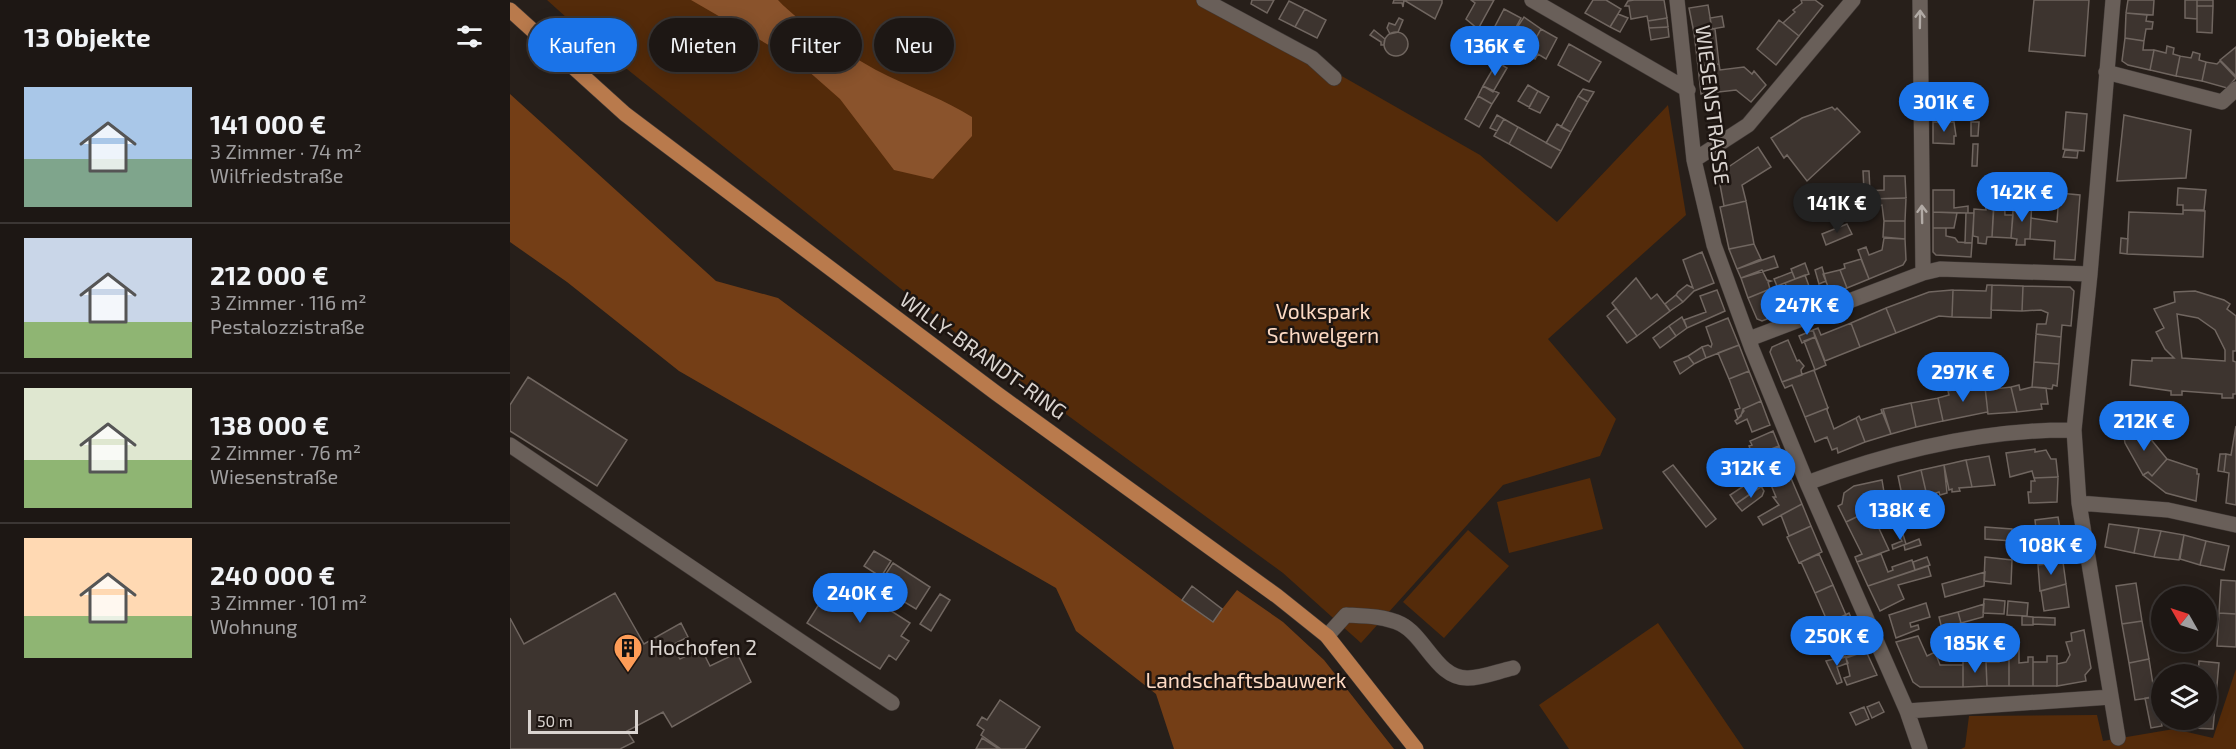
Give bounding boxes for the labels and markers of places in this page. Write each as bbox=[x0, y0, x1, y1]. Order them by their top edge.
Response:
pin: 136K € bbox=[1446, 26, 1544, 77]
pin: 301K € bbox=[1895, 82, 1993, 133]
pin: 142K € bbox=[1973, 172, 2071, 223]
pin: 141K € bbox=[1788, 183, 1886, 234]
pin: 247K € bbox=[1758, 285, 1856, 336]
pin: 297K € bbox=[1914, 352, 2012, 403]
pin: 212K € bbox=[2095, 401, 2193, 452]
pin: 312K € bbox=[1702, 448, 1800, 499]
pin: 138K € bbox=[1851, 490, 1949, 541]
pin: 108K € bbox=[2002, 525, 2100, 576]
pin: 240K € bbox=[811, 573, 909, 624]
pin: 250K € bbox=[1788, 616, 1886, 667]
pin: 185K € bbox=[1926, 623, 2024, 674]
building icon: Hochofen 2 bbox=[612, 632, 644, 674]
place label: Hochofen 2 bbox=[649, 634, 757, 659]

